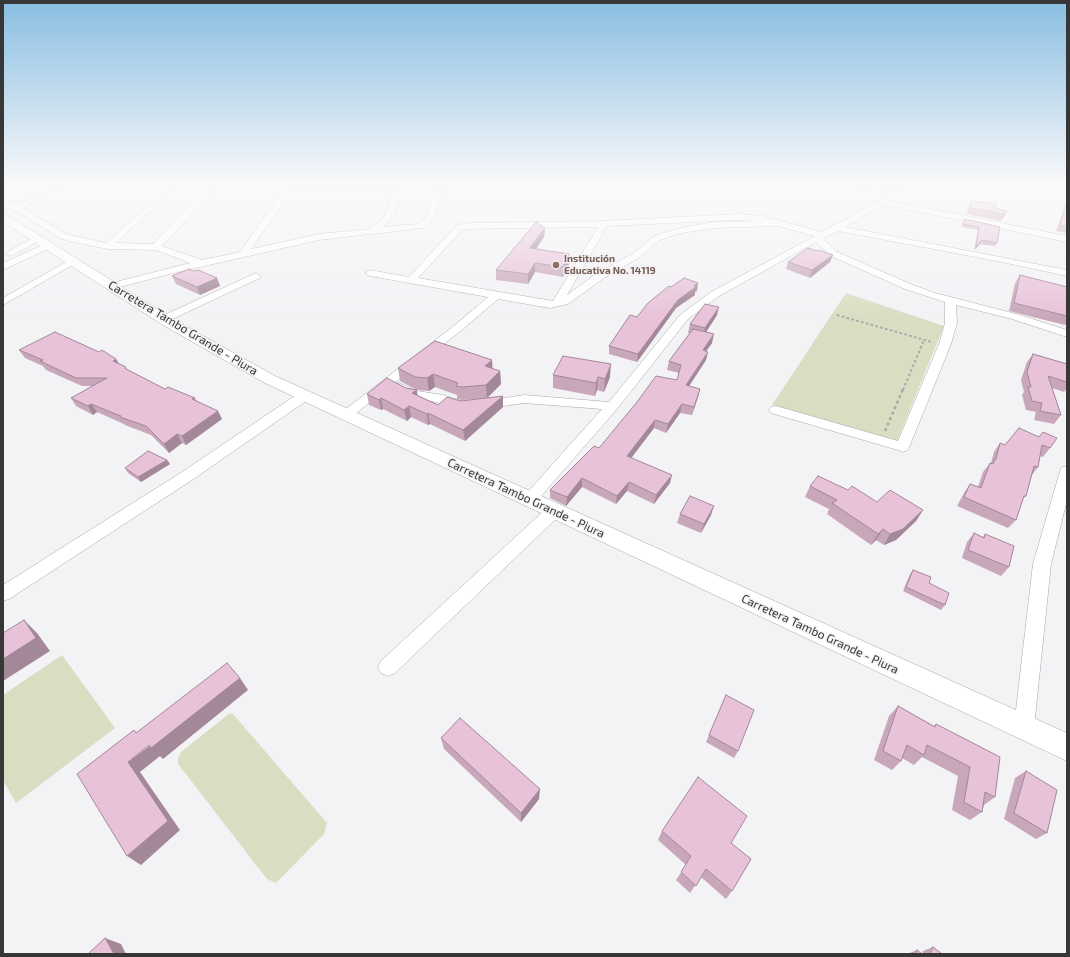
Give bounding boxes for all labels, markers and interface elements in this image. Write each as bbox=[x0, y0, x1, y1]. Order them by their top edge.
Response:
place label: Institución Educativa No. 14119 bbox=[564, 253, 656, 276]
marker: Institución Educativa No. 14119 bbox=[551, 260, 561, 270]
street label: Carretera Tambo Grande - Piura bbox=[106, 278, 260, 378]
street label: Carretera Tambo Grande - Piura bbox=[445, 455, 607, 541]
street label: Carretera Tambo Grande - Piura bbox=[739, 591, 901, 677]

